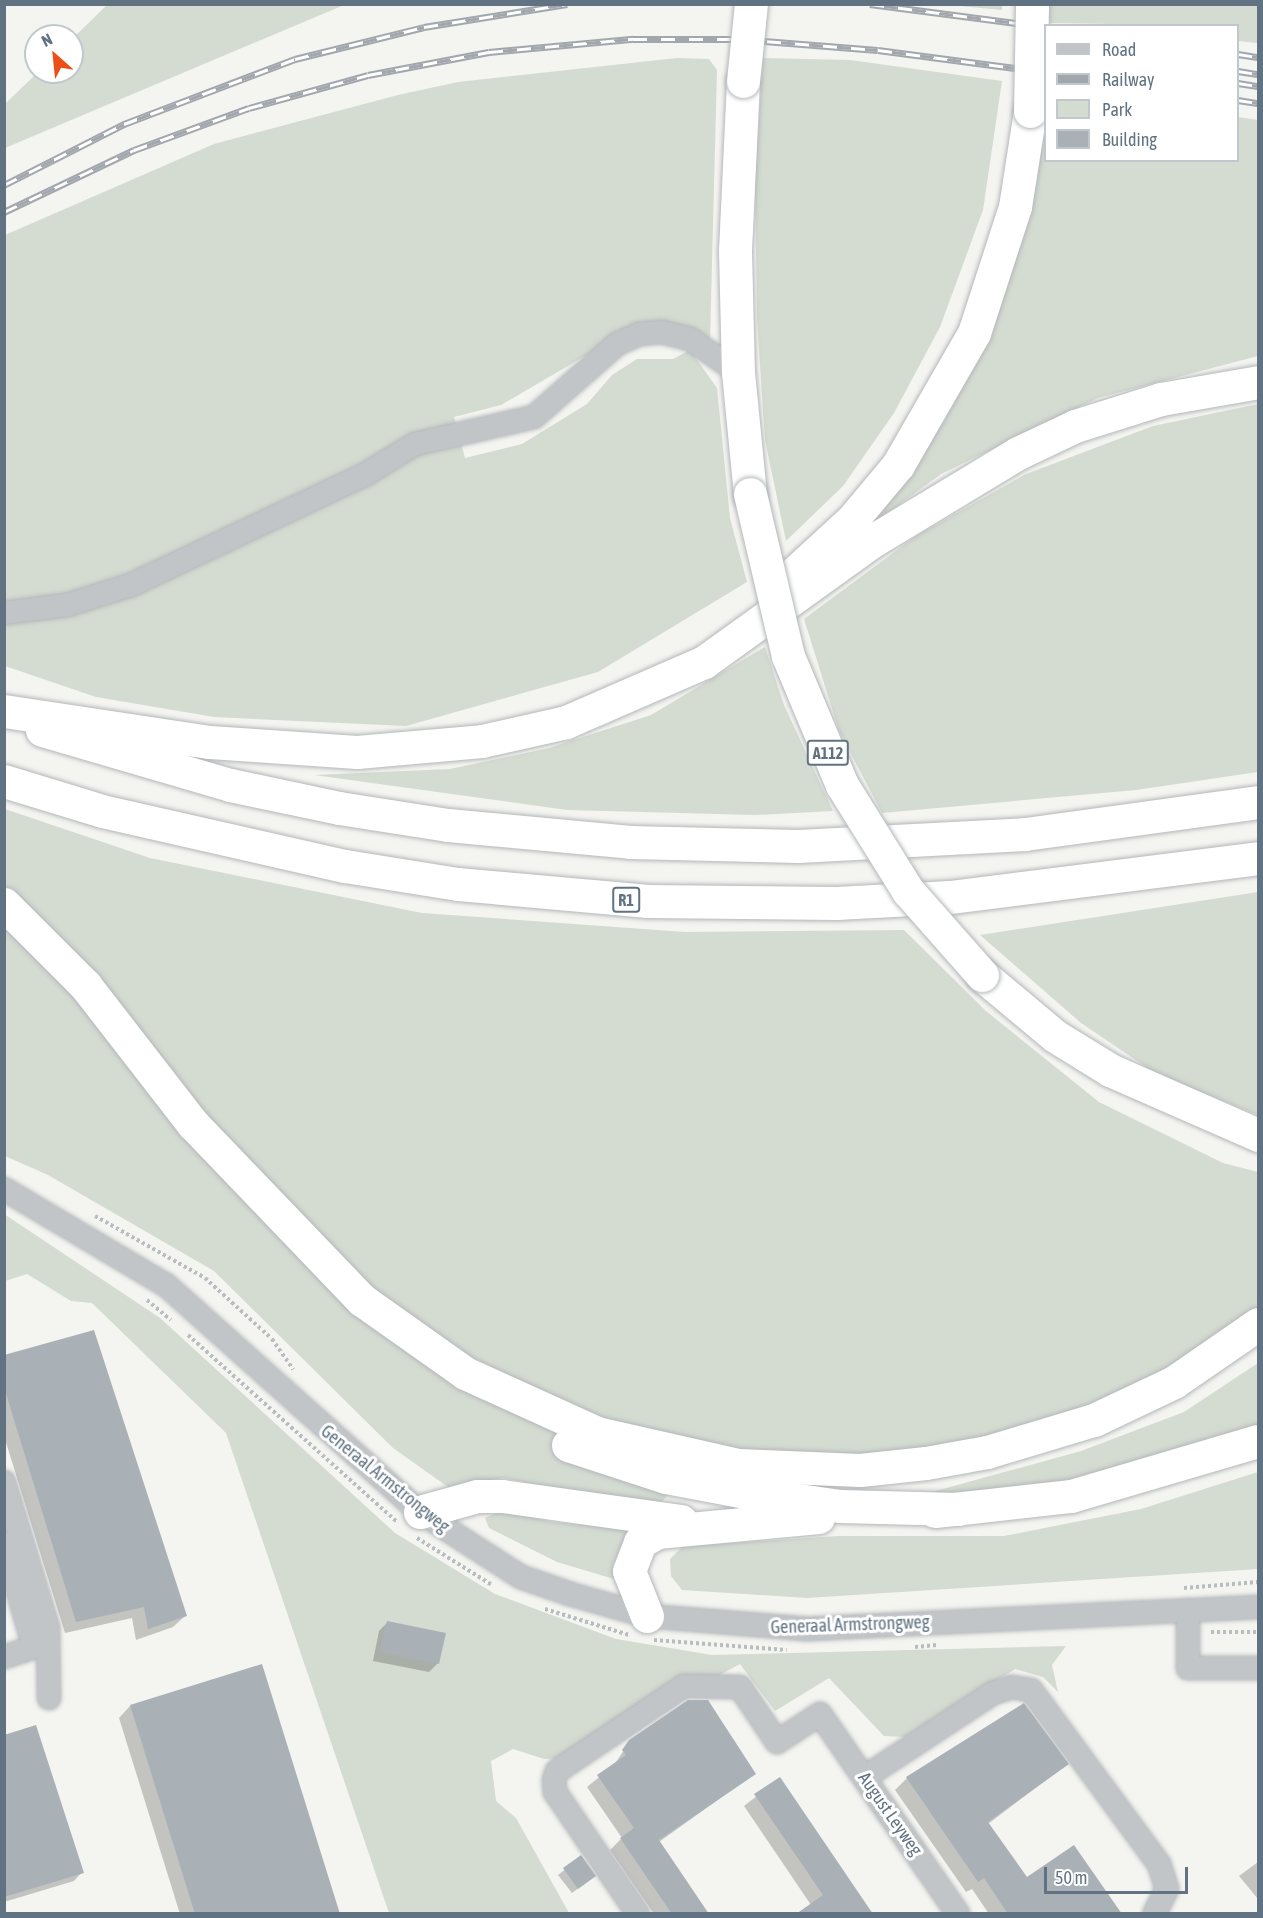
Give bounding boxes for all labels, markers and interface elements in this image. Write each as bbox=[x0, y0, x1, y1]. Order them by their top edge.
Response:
north arrow bbox=[24, 24, 84, 84]
legend bbox=[1044, 24, 1239, 162]
text: N bbox=[38, 30, 55, 50]
text: Road bbox=[1102, 39, 1136, 60]
text: Railway bbox=[1102, 69, 1154, 90]
text: Park bbox=[1102, 99, 1132, 120]
text: Building bbox=[1102, 129, 1157, 150]
road number: A112 bbox=[806, 740, 850, 766]
road number: R1 bbox=[611, 887, 641, 913]
street label: Generaal Armstrongweg bbox=[316, 1421, 454, 1537]
street label: Generaal Armstrongweg bbox=[770, 1611, 930, 1639]
street label: August Leyweg bbox=[853, 1768, 927, 1860]
scale bar bbox=[1047, 1855, 1191, 1893]
text: 50 m bbox=[1055, 1867, 1087, 1888]

